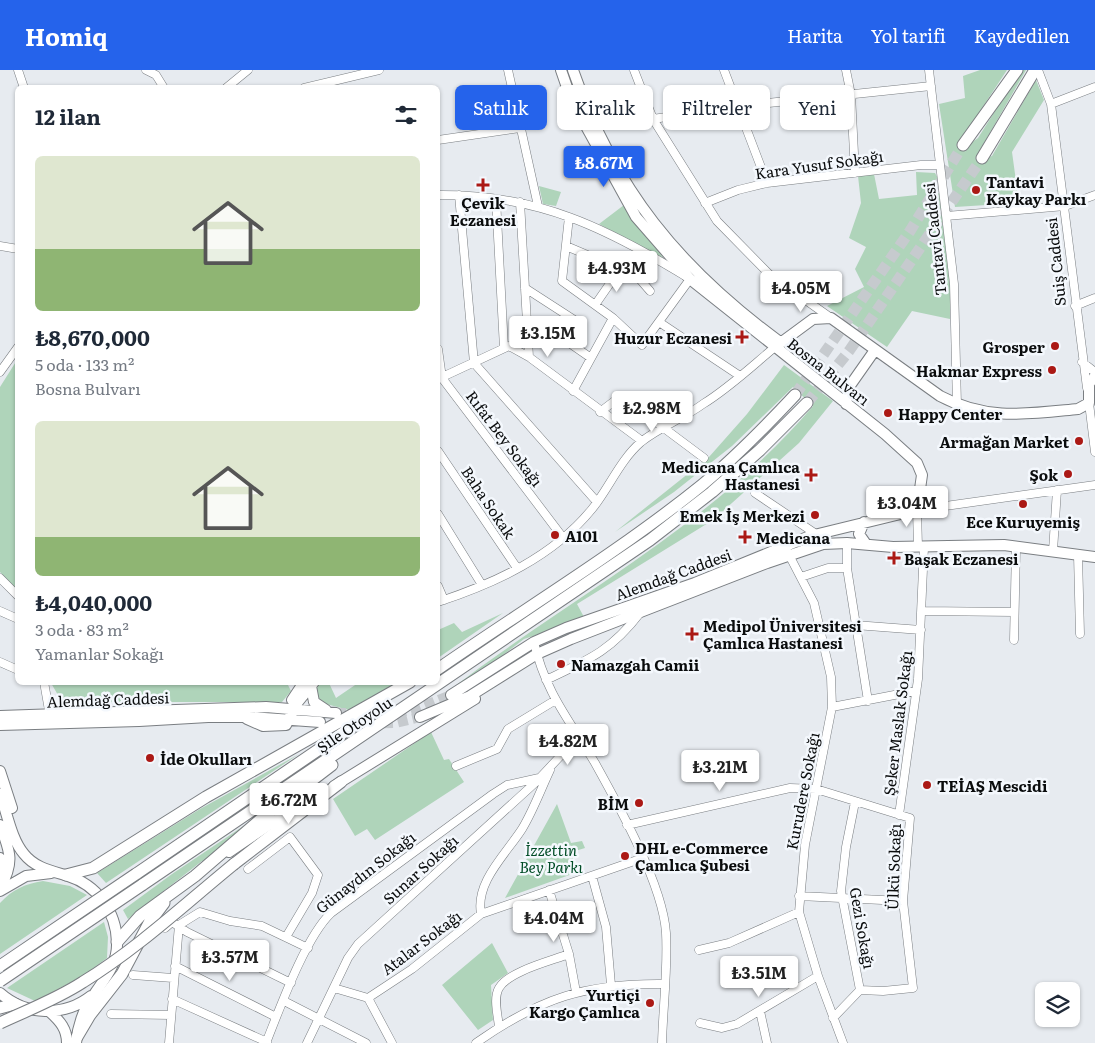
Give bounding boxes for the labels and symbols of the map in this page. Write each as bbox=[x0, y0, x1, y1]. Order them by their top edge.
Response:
street label: Kara Yusuf Sokağı bbox=[753, 144, 885, 184]
pin: ₺8.67M bbox=[563, 146, 645, 188]
place label: Tantavi Kaykay Parkı bbox=[986, 170, 1087, 210]
marker: Çevik Eczanesi bbox=[477, 179, 489, 191]
street label: Tantavi Caddesi bbox=[917, 181, 951, 297]
marker: Tantavi Kaykay Parkı bbox=[970, 184, 982, 196]
place label: Çevik Eczanesi bbox=[450, 191, 517, 231]
street label: Suiş Caddesi bbox=[1039, 217, 1071, 307]
pin: ₺4.93M bbox=[576, 250, 658, 293]
pin: ₺4.05M bbox=[760, 270, 842, 313]
pin: ₺3.15M bbox=[507, 316, 589, 358]
place label: Huzur Eczanesi bbox=[614, 326, 733, 349]
marker: Huzur Eczanesi bbox=[736, 331, 748, 343]
street label: Bosna Bulvarı bbox=[783, 331, 875, 411]
place label: Grosper bbox=[982, 335, 1045, 358]
marker: Grosper bbox=[1049, 340, 1061, 352]
place label: Hakmar Express bbox=[916, 359, 1043, 382]
marker: Hakmar Express bbox=[1046, 364, 1058, 376]
street label: Rıfat Bey Sokağı bbox=[461, 385, 549, 491]
pin: ₺2.98M bbox=[611, 390, 693, 433]
place label: Happy Center bbox=[898, 402, 1002, 425]
marker: Happy Center bbox=[882, 407, 894, 419]
place label: Armağan Market bbox=[939, 430, 1069, 453]
marker: Armağan Market bbox=[1073, 435, 1085, 447]
place label: Medicana Çamlıca Hastanesi bbox=[661, 455, 801, 495]
street label: Baha Sokak bbox=[456, 461, 522, 544]
place label: Şok bbox=[1029, 463, 1059, 486]
marker: Medicana Çamlıca Hastanesi bbox=[804, 468, 818, 482]
marker: Şok bbox=[1062, 468, 1074, 480]
pin: ₺3.04M bbox=[866, 486, 948, 528]
marker: Ece Kuruyemiş bbox=[1017, 498, 1029, 510]
place label: Emek İş Merkezi bbox=[679, 504, 806, 527]
marker: Emek İş Merkezi bbox=[809, 509, 821, 521]
place label: Ece Kuruyemiş bbox=[966, 510, 1080, 533]
place label: A101 bbox=[565, 524, 598, 547]
place label: Medicana bbox=[756, 526, 830, 549]
marker: A101 bbox=[549, 529, 561, 541]
marker: Medicana bbox=[738, 530, 752, 544]
street label: Alemdağ Caddesi bbox=[612, 542, 734, 606]
place label: Başak Eczanesi bbox=[904, 547, 1019, 570]
marker: Başak Eczanesi bbox=[888, 552, 900, 564]
place label: Medipol Üniversitesi Çamlıca Hastanesi bbox=[703, 614, 862, 654]
marker: Medipol Üniversitesi Çamlıca Hastanesi bbox=[685, 627, 699, 641]
street label: Şeker Maslak Sokağı bbox=[877, 649, 917, 797]
place label: Namazgah Camii bbox=[571, 653, 700, 676]
marker: Namazgah Camii bbox=[555, 658, 567, 670]
street label: Alemdağ Caddesi bbox=[46, 685, 170, 713]
street label: Şile Otoyolu bbox=[312, 690, 397, 758]
pin: ₺4.82M bbox=[527, 724, 609, 766]
street label: Kurudere Sokağı bbox=[779, 730, 825, 852]
place label: İde Okulları bbox=[160, 747, 253, 770]
pin: ₺3.21M bbox=[679, 750, 761, 792]
marker: İde Okulları bbox=[144, 752, 156, 764]
place label: TEİAŞ Mescidi bbox=[937, 774, 1048, 797]
marker: TEİAŞ Mescidi bbox=[921, 779, 933, 791]
pin: ₺6.72M bbox=[248, 782, 330, 825]
place label: BİM bbox=[598, 792, 629, 815]
marker: BİM bbox=[633, 797, 645, 809]
street label: Ülkü Sokağı bbox=[880, 823, 906, 911]
street label: Günaydın Sokağı bbox=[310, 826, 420, 918]
street label: Sunar Sokağı bbox=[377, 829, 463, 909]
place label: DHL e-Commerce Çamlıca Şubesi bbox=[635, 836, 768, 876]
park label: İzzettin Bey Parkı bbox=[519, 838, 583, 878]
marker: DHL e-Commerce Çamlıca Şubesi bbox=[619, 850, 631, 862]
street label: Gezi Sokağı bbox=[845, 885, 881, 971]
pin: ₺4.04M bbox=[513, 900, 595, 943]
street label: Atalar Sokağı bbox=[376, 904, 466, 980]
pin: ₺3.57M bbox=[189, 940, 271, 982]
pin: ₺3.51M bbox=[718, 956, 800, 998]
place label: Yurtiçi Kargo Çamlıca bbox=[529, 983, 641, 1023]
marker: Yurtiçi Kargo Çamlıca bbox=[644, 997, 656, 1009]

